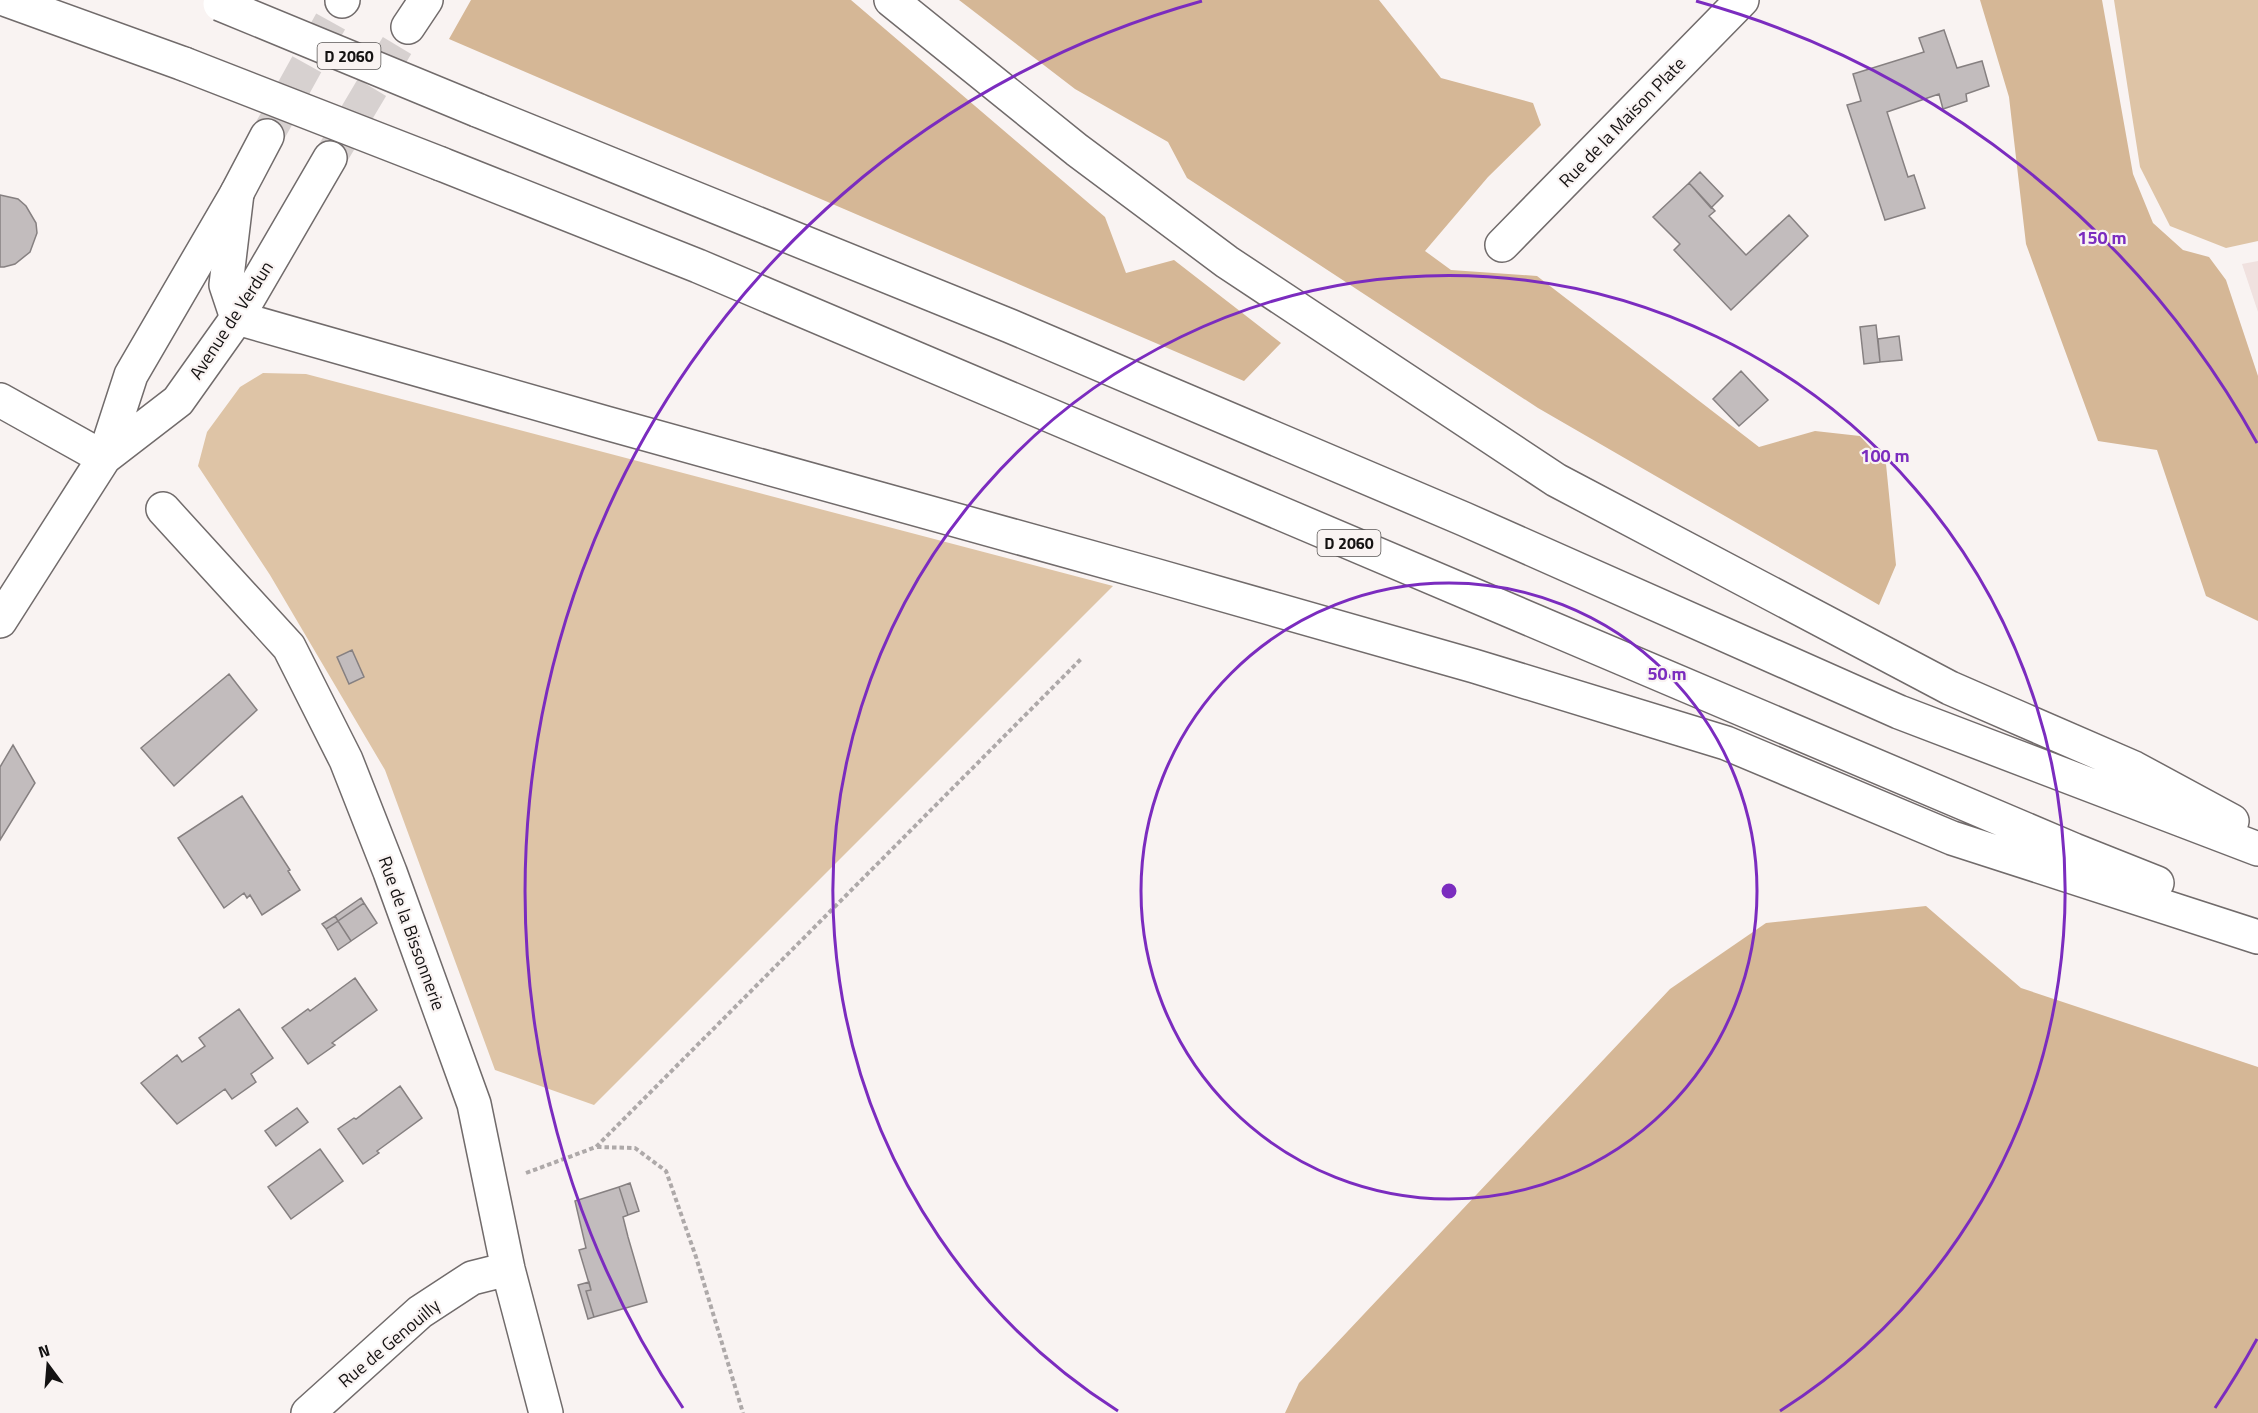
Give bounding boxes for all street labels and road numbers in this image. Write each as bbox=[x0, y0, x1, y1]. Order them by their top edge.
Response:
road number: D 2060 bbox=[318, 43, 380, 69]
street label: Rue de la Maison Plate bbox=[1552, 51, 1692, 193]
street label: Avenue de Verdun bbox=[182, 255, 280, 385]
road number: D 2060 bbox=[1318, 530, 1380, 556]
street label: Rue de la Bissonnerie bbox=[372, 852, 452, 1014]
street label: Rue de Genouilly bbox=[332, 1292, 446, 1394]

